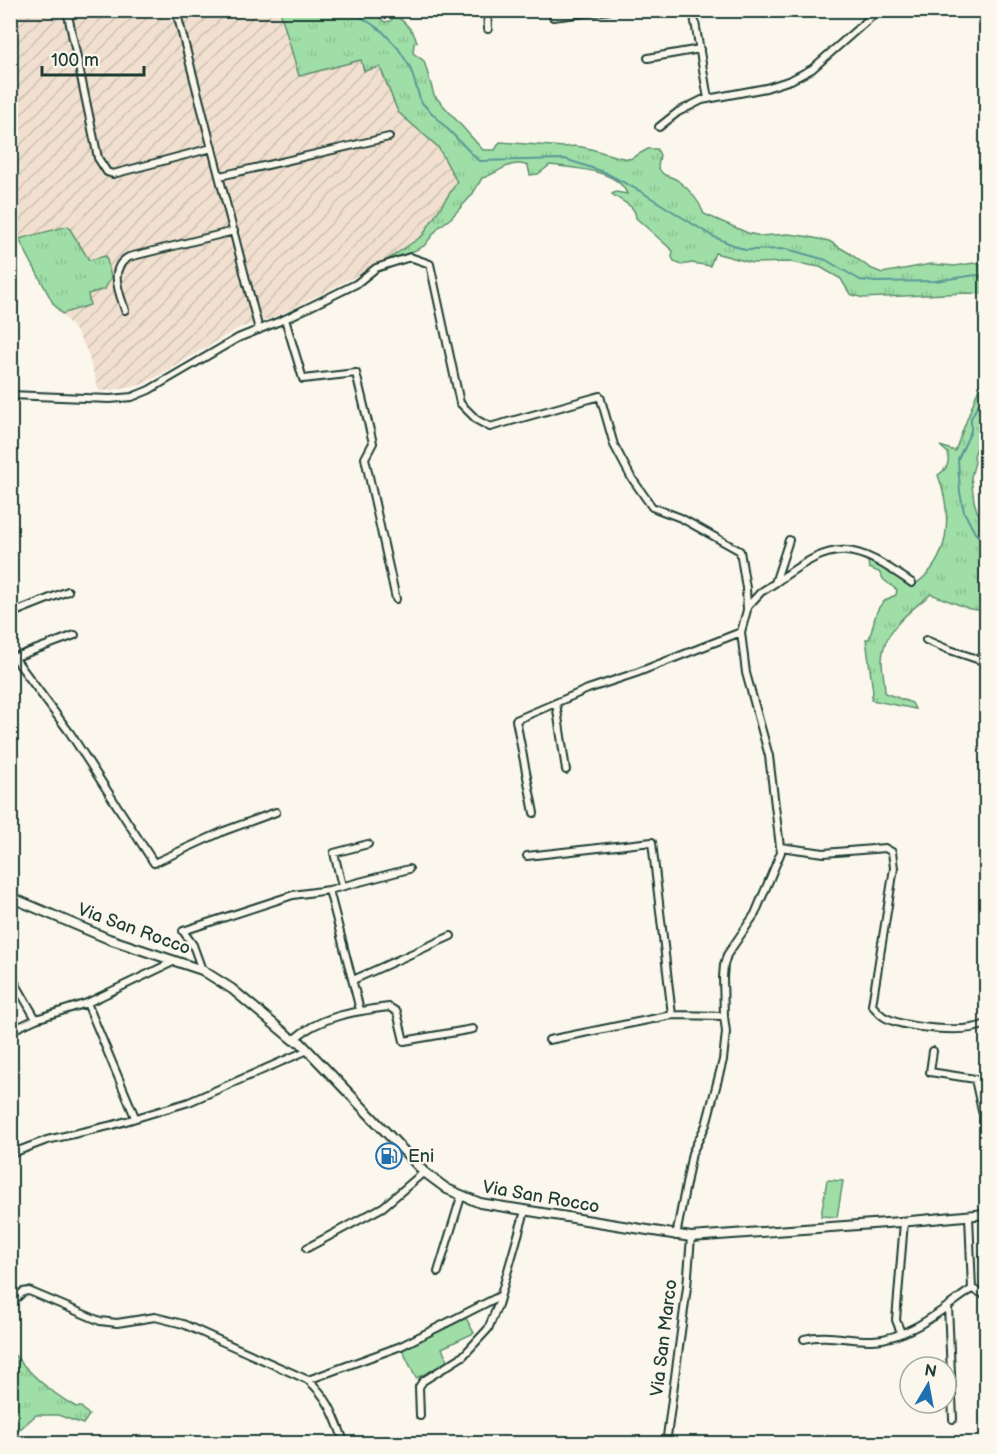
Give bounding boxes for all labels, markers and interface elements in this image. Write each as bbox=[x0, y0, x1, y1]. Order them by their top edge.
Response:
scale bar bbox=[42, 39, 144, 77]
text: 100 m bbox=[51, 50, 99, 71]
street label: Via San Rocco bbox=[75, 899, 193, 959]
fuel station icon: Eni bbox=[374, 1141, 404, 1171]
place label: Eni bbox=[408, 1146, 434, 1167]
street label: Via San Rocco bbox=[481, 1176, 601, 1218]
street label: Via San Marco bbox=[646, 1278, 682, 1398]
north arrow bbox=[898, 1355, 958, 1415]
text: N bbox=[923, 1361, 938, 1382]

